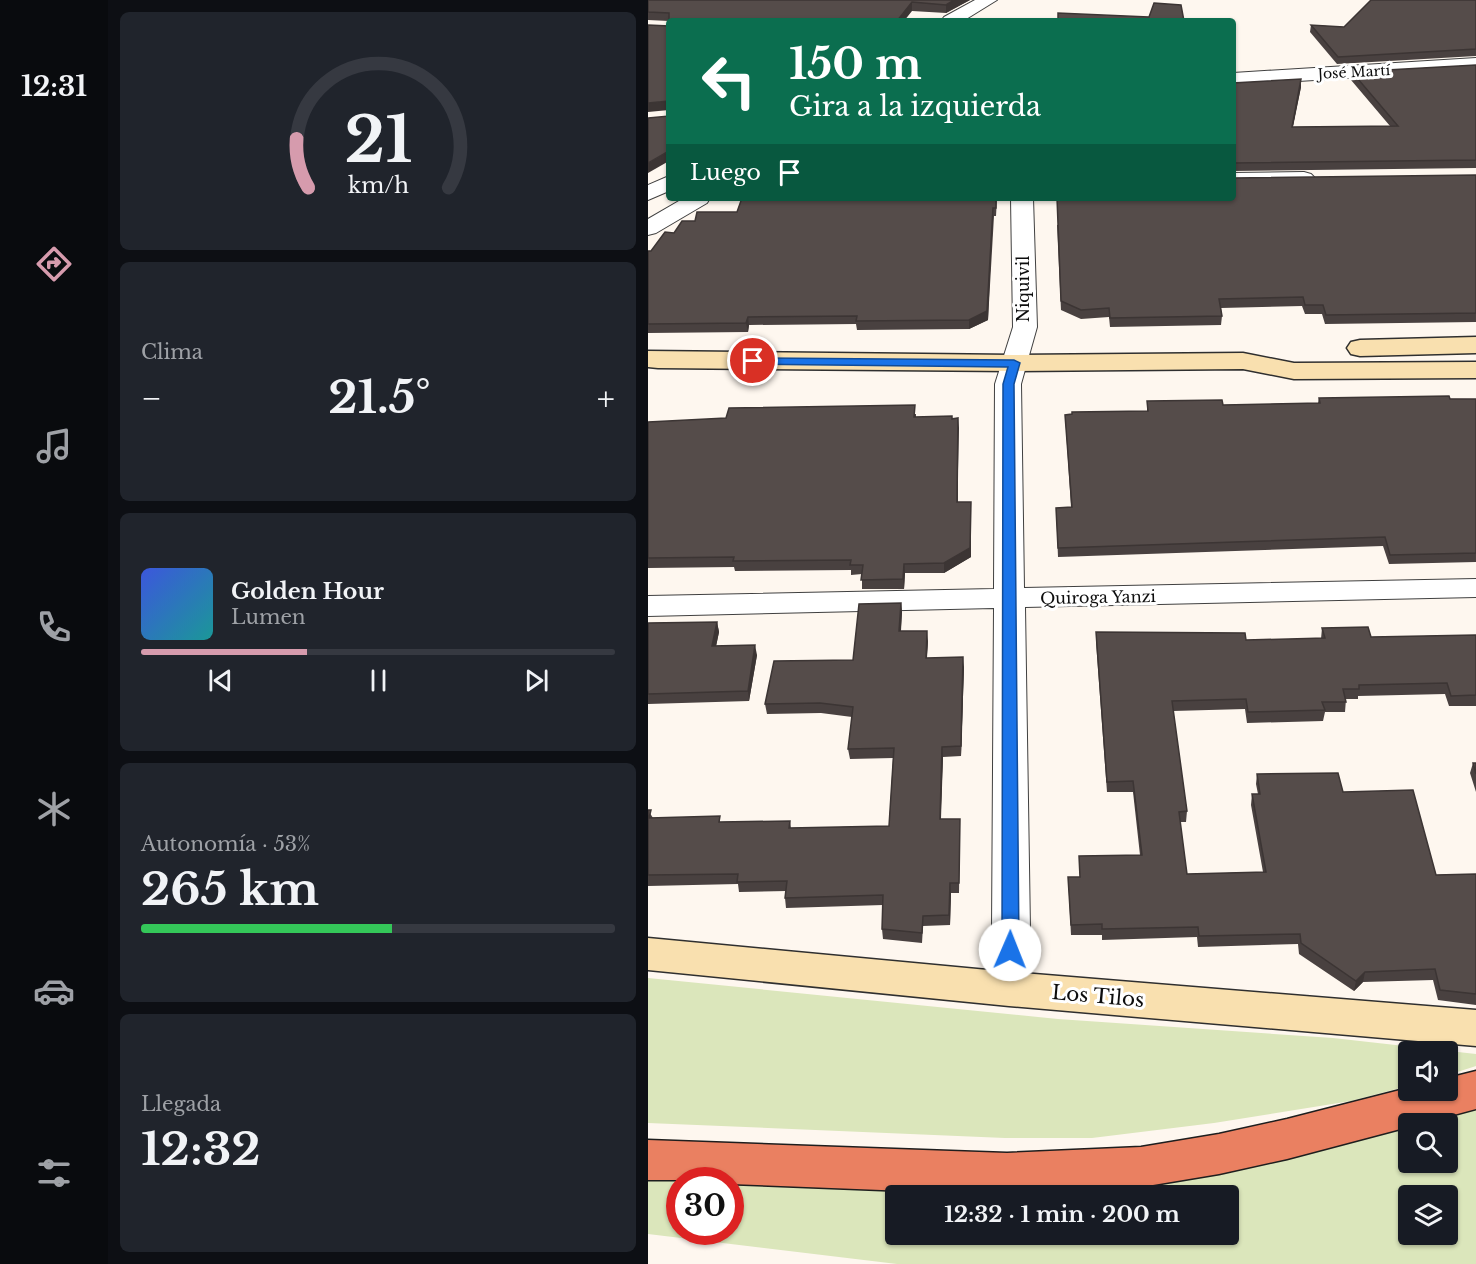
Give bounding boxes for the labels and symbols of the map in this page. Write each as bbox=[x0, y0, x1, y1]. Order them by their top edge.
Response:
street label: José Martí bbox=[1315, 61, 1391, 83]
street label: Niquivil bbox=[1013, 256, 1033, 322]
pin bbox=[727, 335, 778, 386]
street label: Quiroga Yanzi bbox=[1040, 586, 1157, 608]
position arrow bbox=[978, 918, 1042, 982]
street label: Los Tilos bbox=[1051, 980, 1145, 1012]
speed limit sign: 30 bbox=[666, 1167, 744, 1245]

